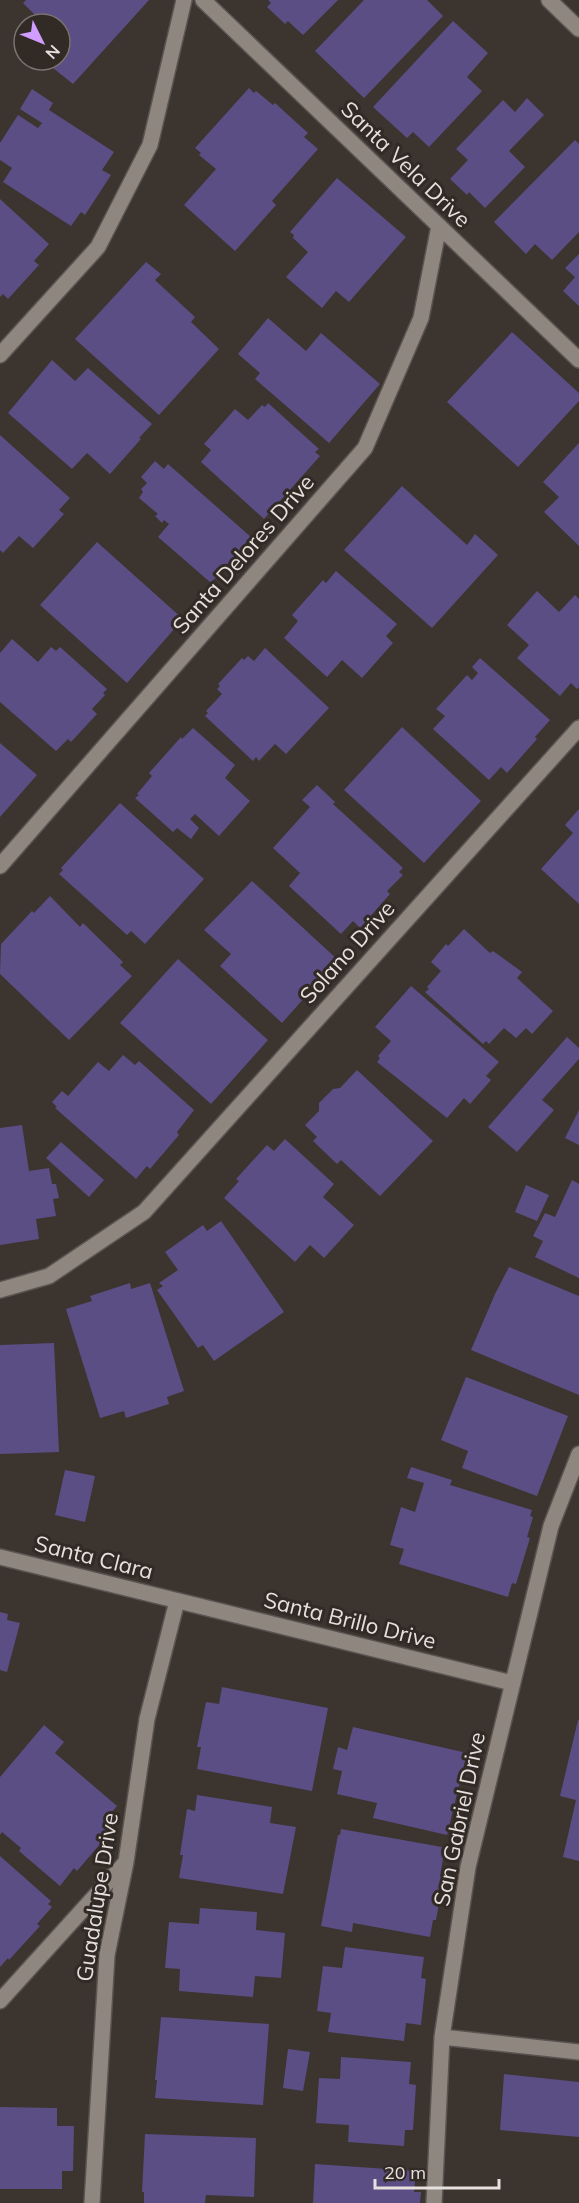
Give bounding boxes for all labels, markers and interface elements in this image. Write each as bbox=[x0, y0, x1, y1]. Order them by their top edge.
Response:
north arrow bbox=[12, 12, 72, 72]
text: N bbox=[42, 41, 64, 63]
street label: Santa Vela Drive bbox=[335, 95, 477, 233]
street label: Santa Delores Drive bbox=[166, 468, 320, 640]
street label: Solano Drive bbox=[293, 895, 401, 1009]
street label: Santa Clara bbox=[32, 1529, 156, 1585]
street label: Santa Brillo Drive bbox=[261, 1585, 439, 1655]
street label: San Gabriel Drive bbox=[427, 1729, 491, 1909]
street label: Guadalupe Drive bbox=[70, 1811, 124, 1983]
scale bar bbox=[375, 2152, 500, 2190]
text: 20 m bbox=[384, 2161, 426, 2184]

